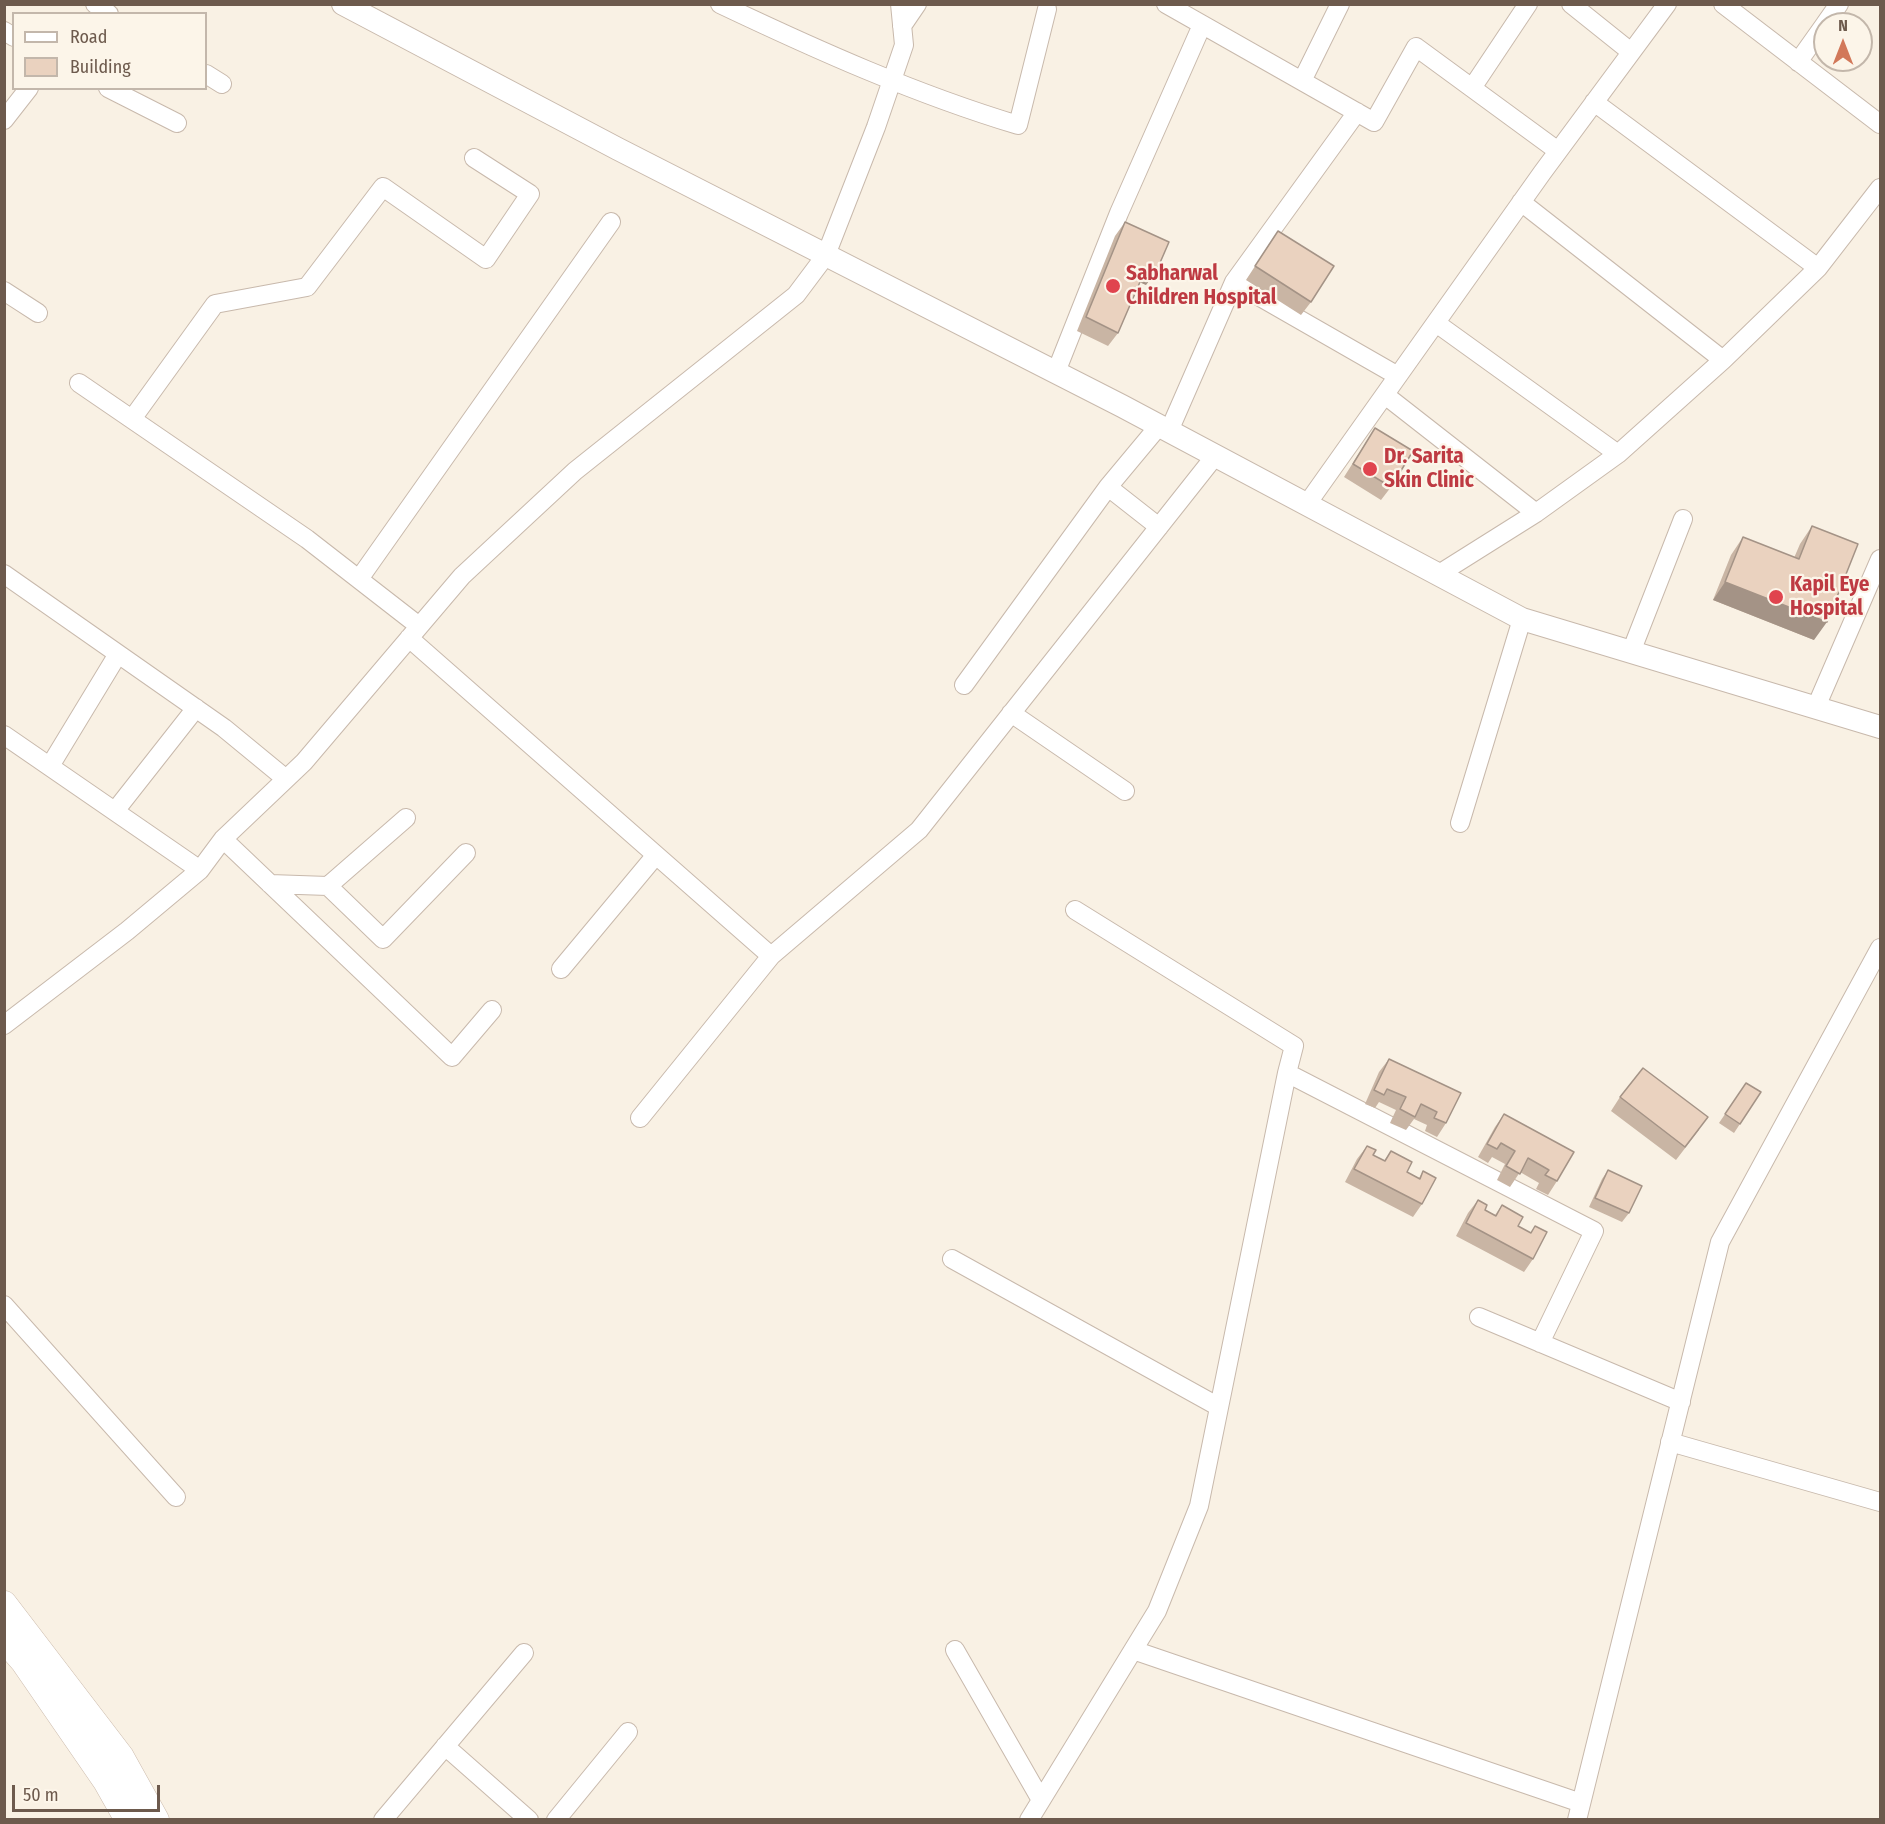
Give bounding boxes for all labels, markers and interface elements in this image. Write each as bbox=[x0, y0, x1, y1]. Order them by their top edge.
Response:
legend bbox=[12, 12, 207, 90]
north arrow bbox=[1813, 12, 1873, 72]
text: N bbox=[1838, 16, 1848, 35]
text: Road bbox=[70, 26, 107, 48]
text: Building bbox=[70, 56, 131, 78]
place label: Sabharwal Children Hospital bbox=[1126, 261, 1276, 311]
marker: Sabharwal Children Hospital bbox=[1104, 277, 1122, 295]
place label: Dr. Sarita Skin Clinic bbox=[1384, 444, 1474, 494]
marker: Dr. Sarita Skin Clinic bbox=[1361, 460, 1379, 478]
place label: Kapil Eye Hospital bbox=[1790, 572, 1869, 622]
marker: Kapil Eye Hospital bbox=[1767, 588, 1785, 606]
scale bar bbox=[15, 1773, 164, 1811]
text: 50 m bbox=[23, 1784, 59, 1806]

